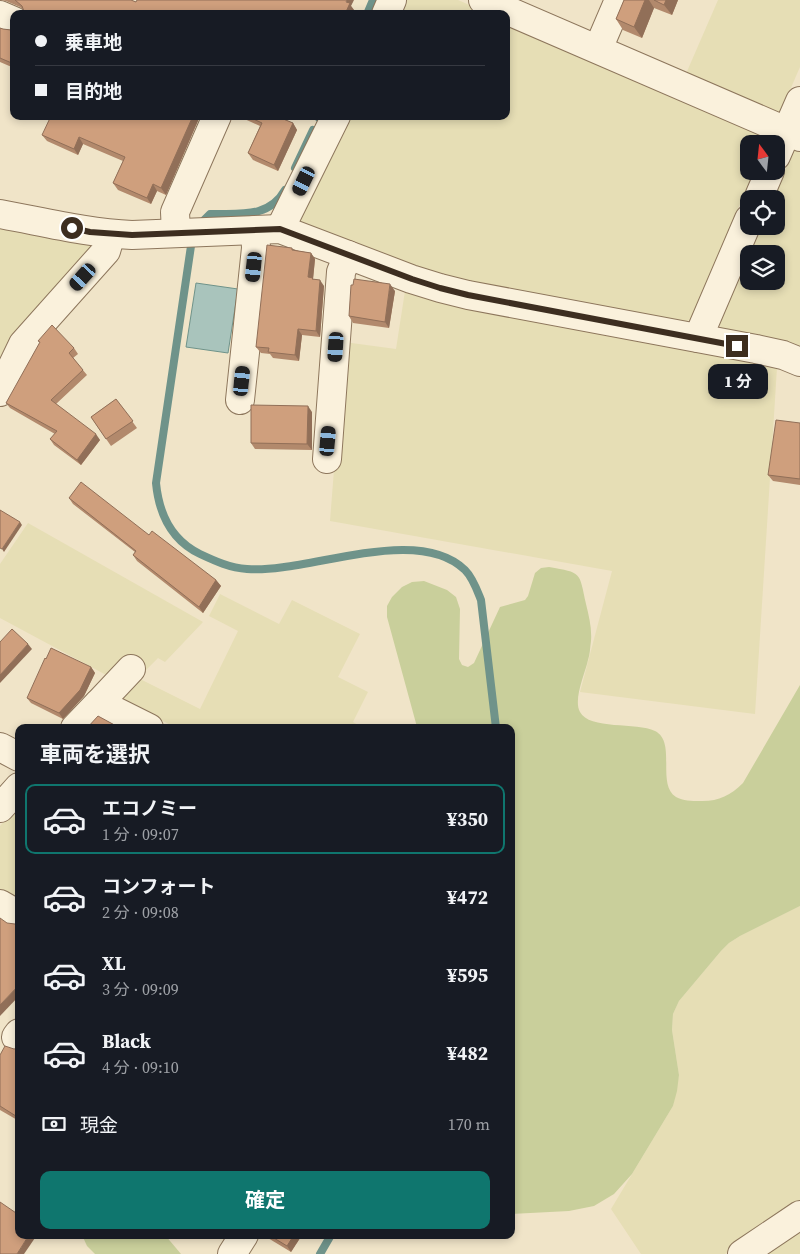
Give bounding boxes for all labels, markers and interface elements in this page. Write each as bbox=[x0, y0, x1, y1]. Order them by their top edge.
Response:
text: 乗車地 bbox=[65, 29, 122, 55]
text: 目的地 bbox=[65, 78, 122, 104]
north arrow bbox=[740, 135, 785, 180]
map controls bbox=[740, 135, 785, 290]
car bbox=[290, 164, 317, 198]
button: locate bbox=[740, 190, 785, 235]
route start bbox=[61, 217, 83, 239]
button: layers bbox=[740, 245, 785, 290]
car bbox=[244, 251, 263, 283]
car bbox=[67, 261, 98, 293]
car bbox=[327, 332, 344, 362]
route end bbox=[726, 335, 748, 357]
callout: 1 分 bbox=[707, 364, 767, 398]
car bbox=[232, 365, 251, 397]
text: 1 分 bbox=[724, 370, 752, 392]
car bbox=[319, 425, 336, 457]
text: 車両を選択 bbox=[40, 739, 150, 769]
text: エコノミー bbox=[102, 795, 197, 821]
icon: car bbox=[42, 797, 87, 842]
text: ¥350 bbox=[447, 806, 488, 832]
text: 1 分 · 09:07 bbox=[102, 823, 179, 845]
text: コンフォート bbox=[102, 873, 215, 899]
icon: car bbox=[42, 875, 87, 920]
text: ¥472 bbox=[447, 884, 488, 910]
text: 2 分 · 09:08 bbox=[102, 901, 179, 923]
text: XL bbox=[102, 950, 125, 976]
icon: car bbox=[42, 953, 87, 998]
text: ¥595 bbox=[447, 962, 488, 988]
text: 3 分 · 09:09 bbox=[102, 978, 179, 1000]
text: Black bbox=[102, 1028, 151, 1054]
icon: car bbox=[42, 1031, 87, 1076]
text: ¥482 bbox=[447, 1040, 488, 1066]
text: 4 分 · 09:10 bbox=[102, 1056, 179, 1078]
icon: cash bbox=[40, 1110, 68, 1138]
text: 現金 bbox=[80, 1112, 118, 1138]
text: 170 m bbox=[448, 1113, 490, 1135]
button: 確定 bbox=[40, 1171, 490, 1229]

